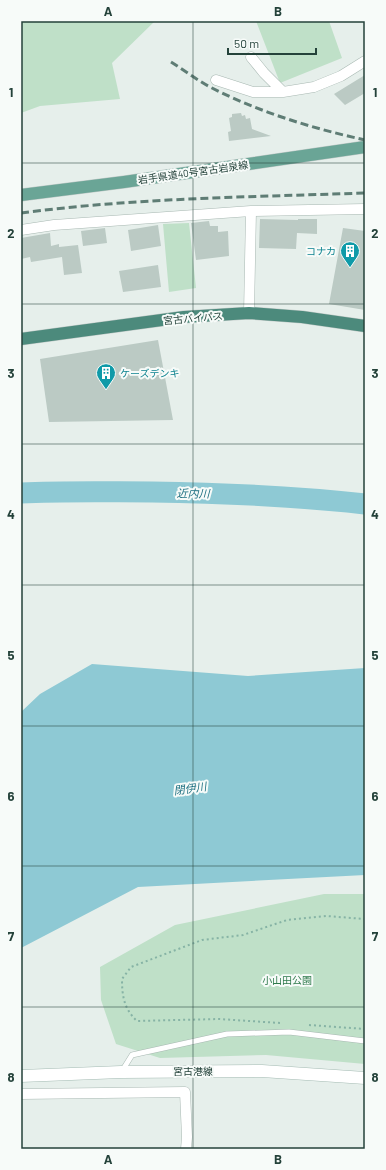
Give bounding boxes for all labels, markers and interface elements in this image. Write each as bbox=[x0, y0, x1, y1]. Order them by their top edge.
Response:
text: A bbox=[104, 3, 113, 19]
text: B bbox=[274, 3, 282, 19]
scale bar bbox=[228, 30, 316, 56]
text: 50 m bbox=[234, 36, 259, 50]
text: 1 bbox=[9, 84, 13, 100]
text: 1 bbox=[373, 84, 377, 100]
street label: 岩手県道40号宮古岩泉線 bbox=[137, 158, 249, 186]
text: 2 bbox=[7, 225, 15, 241]
text: 2 bbox=[371, 225, 379, 241]
building icon: コナカ bbox=[339, 240, 361, 268]
place label: コナカ bbox=[306, 245, 336, 257]
street label: 宮古バイパス bbox=[163, 309, 223, 327]
building icon: ケーズデンキ bbox=[95, 362, 117, 390]
text: 3 bbox=[7, 365, 15, 381]
text: 3 bbox=[371, 365, 379, 381]
place label: ケーズデンキ bbox=[120, 367, 180, 379]
water label: 近内川 bbox=[176, 486, 211, 500]
text: 4 bbox=[7, 506, 15, 522]
text: 4 bbox=[371, 506, 379, 522]
text: 5 bbox=[7, 647, 15, 663]
text: 5 bbox=[371, 647, 379, 663]
water label: 閉伊川 bbox=[173, 779, 208, 797]
text: 6 bbox=[8, 788, 15, 804]
text: 6 bbox=[372, 788, 379, 804]
text: 7 bbox=[8, 928, 15, 944]
text: 7 bbox=[372, 928, 379, 944]
park label: 小山田公園 bbox=[262, 974, 312, 986]
street label: 宮古港線 bbox=[173, 1065, 213, 1077]
text: 8 bbox=[7, 1069, 15, 1085]
text: 8 bbox=[371, 1069, 379, 1085]
text: A bbox=[104, 1151, 113, 1167]
text: B bbox=[274, 1151, 282, 1167]

